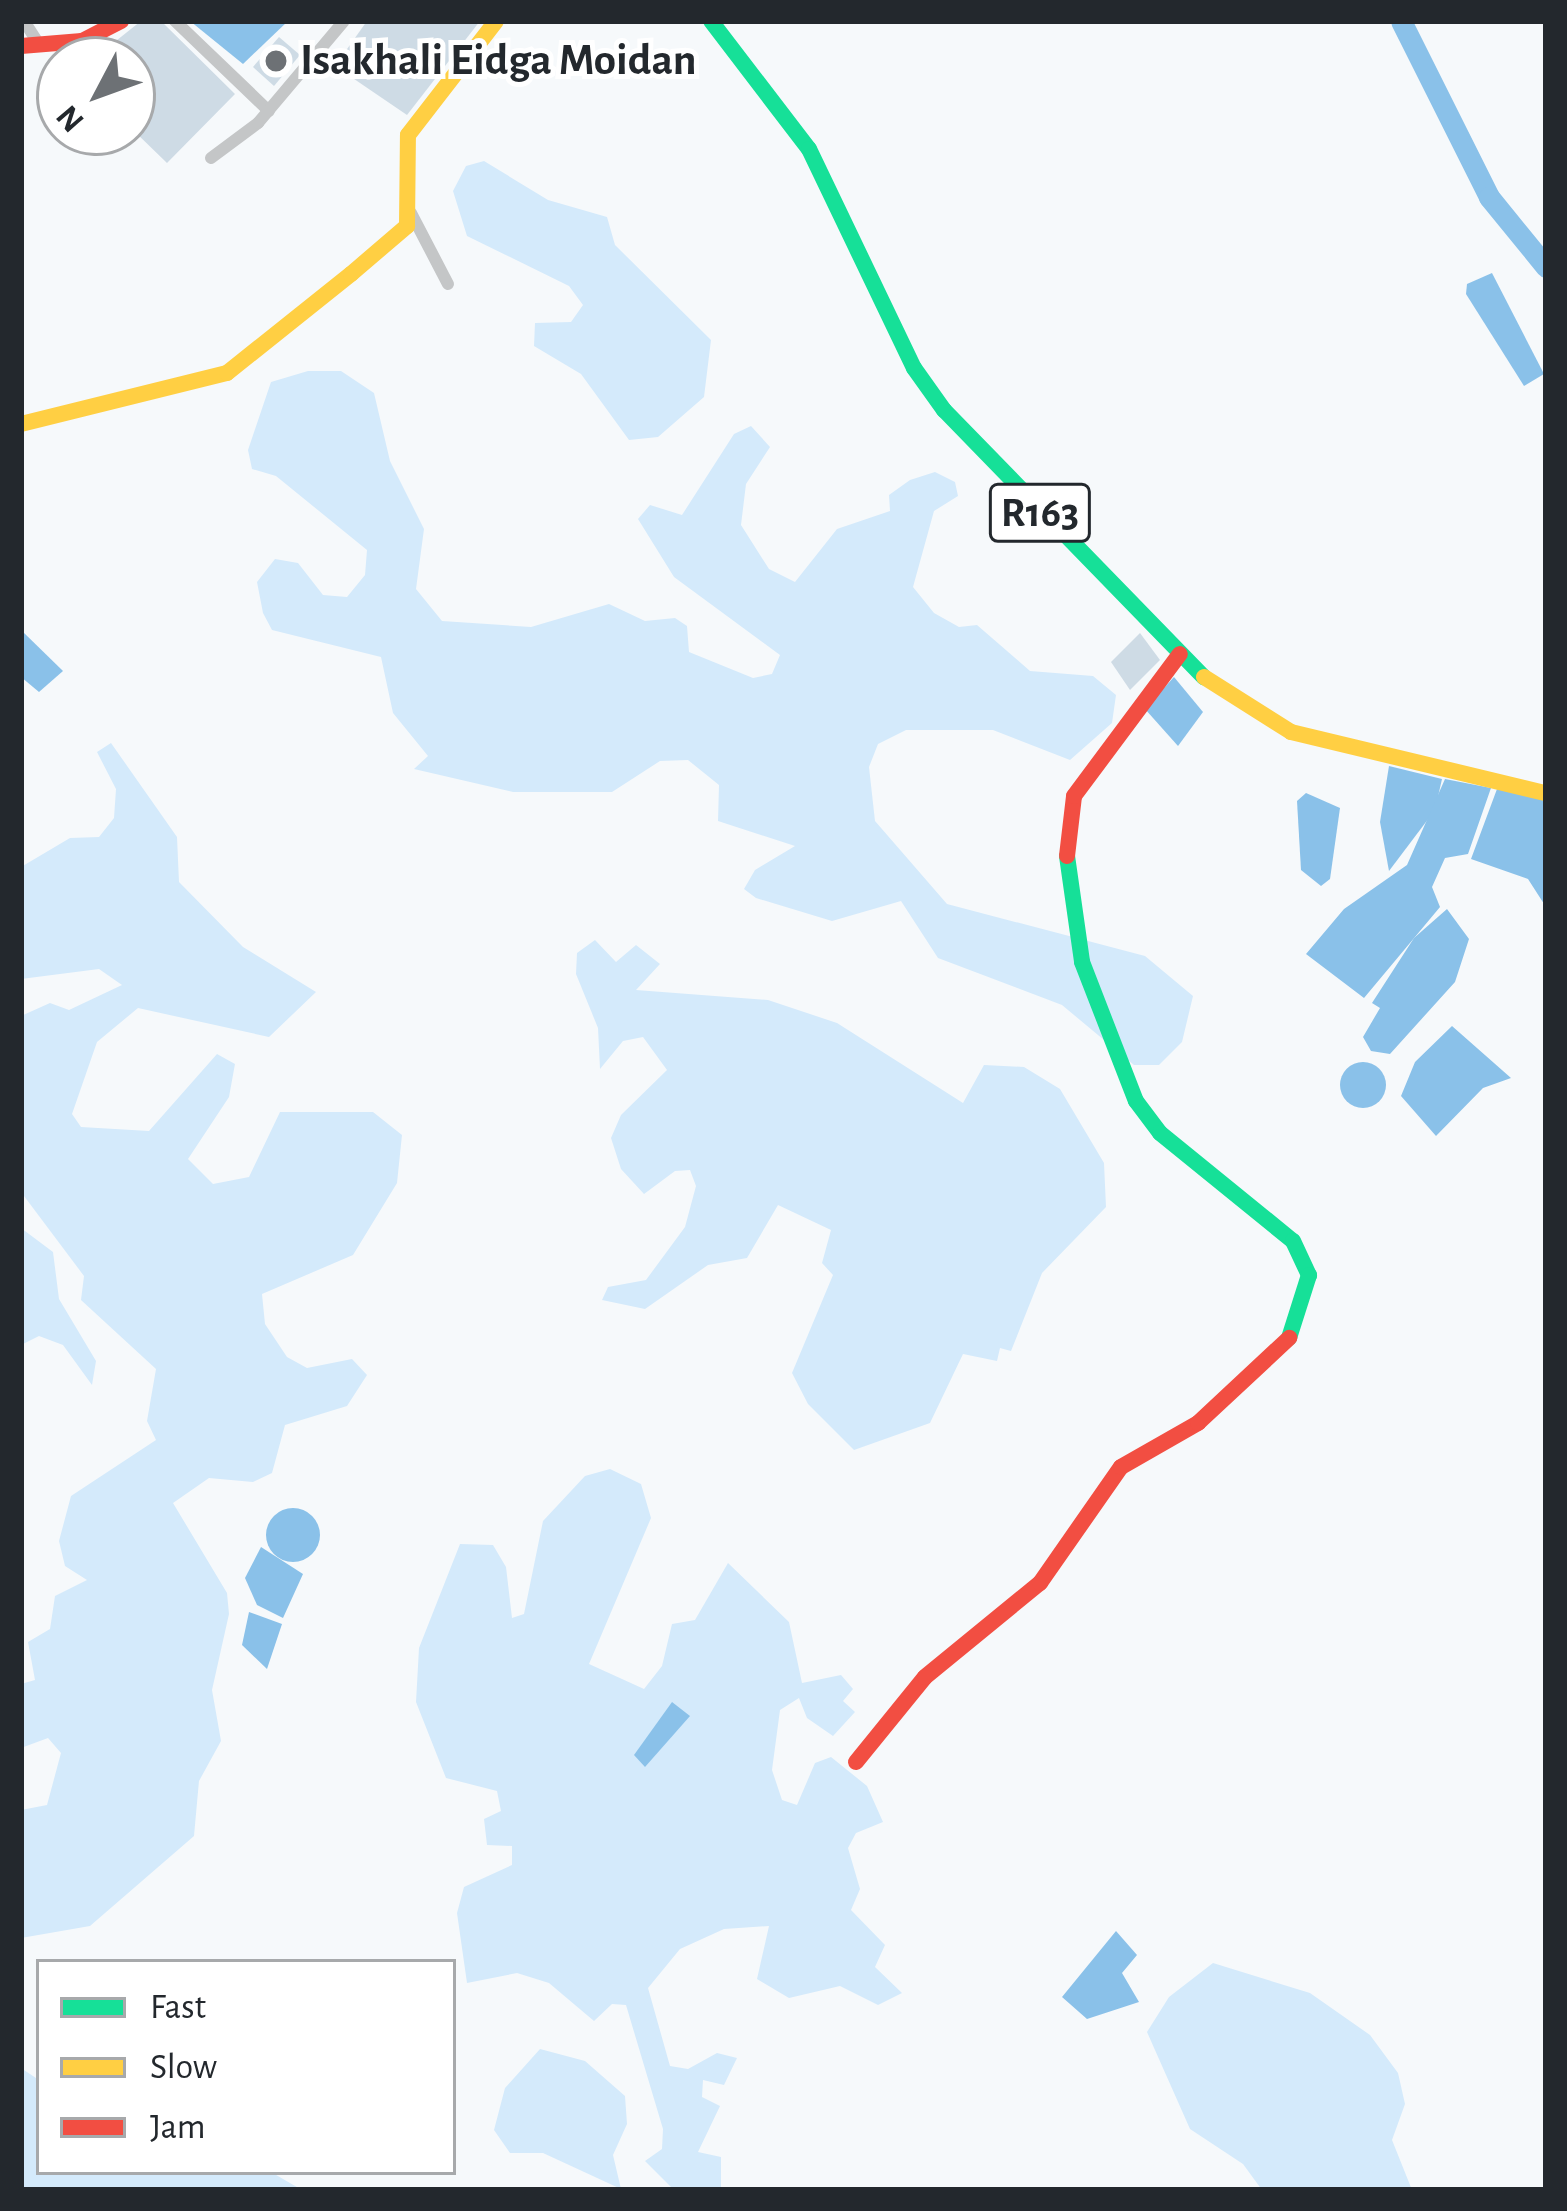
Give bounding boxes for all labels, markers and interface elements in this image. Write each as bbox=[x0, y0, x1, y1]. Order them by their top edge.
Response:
place label: Isakhali Eidga Moidan bbox=[300, 34, 697, 88]
north arrow bbox=[36, 36, 156, 156]
marker: Isakhali Eidga Moidan bbox=[263, 48, 289, 74]
text: N bbox=[51, 98, 91, 137]
road number: R163 bbox=[986, 477, 1094, 549]
legend bbox=[36, 1959, 456, 2175]
text: Fast bbox=[150, 1989, 206, 2025]
text: Slow bbox=[150, 2049, 217, 2085]
text: Jam bbox=[150, 2109, 206, 2145]

